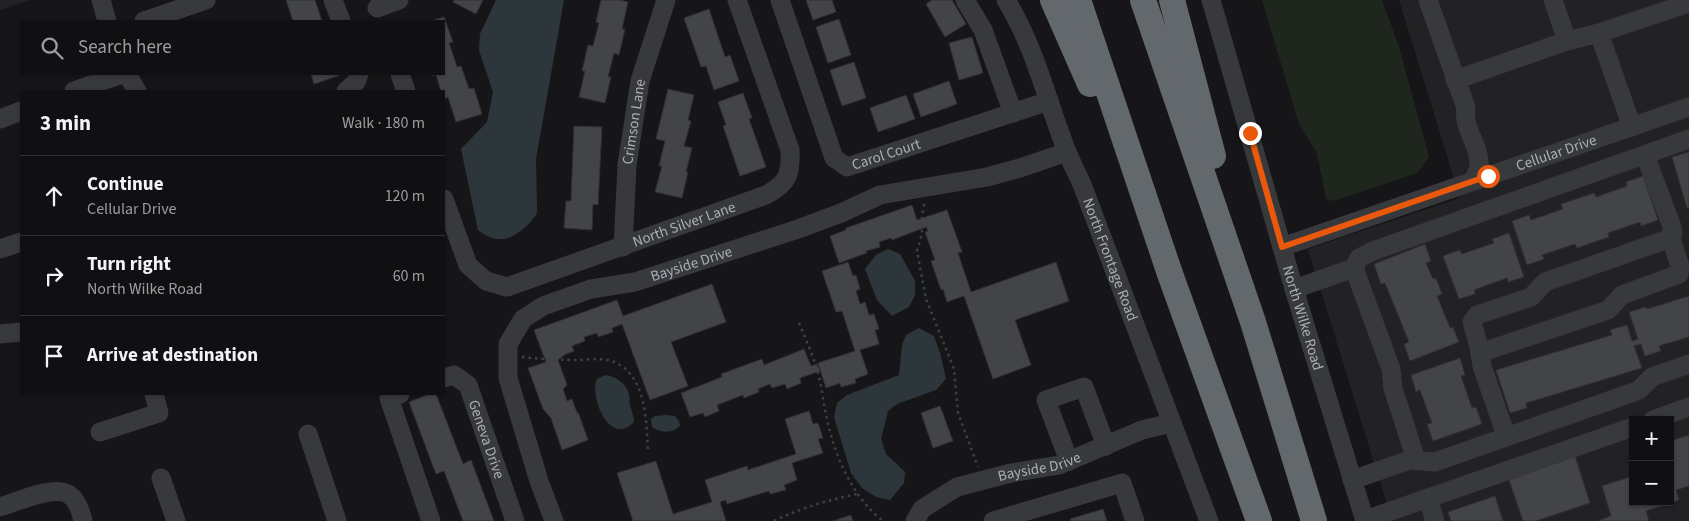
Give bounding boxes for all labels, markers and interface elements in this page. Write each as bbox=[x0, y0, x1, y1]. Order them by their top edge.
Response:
search box bbox=[20, 20, 445, 75]
icon: search bbox=[38, 34, 66, 62]
text: Search here bbox=[78, 34, 172, 61]
street label: Crimson Lane bbox=[617, 77, 651, 166]
text: 3 min bbox=[40, 108, 91, 138]
text: Walk · 180 m bbox=[342, 112, 425, 134]
route end bbox=[1239, 122, 1262, 145]
street label: Cellular Drive bbox=[1513, 129, 1599, 176]
street label: Carol Court bbox=[849, 133, 923, 175]
route start bbox=[1477, 165, 1500, 188]
text: Continue bbox=[87, 171, 164, 198]
icon: ahead bbox=[40, 182, 68, 210]
text: 120 m bbox=[385, 185, 425, 207]
street label: North Frontage Road bbox=[1078, 195, 1143, 324]
street label: North Silver Lane bbox=[630, 196, 738, 252]
text: Cellular Drive bbox=[87, 198, 177, 220]
street label: Bayside Drive bbox=[648, 241, 735, 287]
text: Turn right bbox=[87, 251, 171, 278]
icon: right bbox=[40, 262, 68, 290]
street label: North Wilke Road bbox=[1277, 263, 1329, 373]
text: 60 m bbox=[393, 265, 425, 287]
text: North Wilke Road bbox=[87, 278, 203, 300]
icon: arrive bbox=[40, 342, 68, 370]
text: Arrive at destination bbox=[87, 342, 258, 369]
street label: Geneva Drive bbox=[463, 397, 510, 482]
map controls bbox=[1629, 416, 1674, 506]
button: + bbox=[1629, 416, 1674, 461]
street label: Bayside Drive bbox=[995, 447, 1084, 487]
button: − bbox=[1629, 461, 1674, 506]

